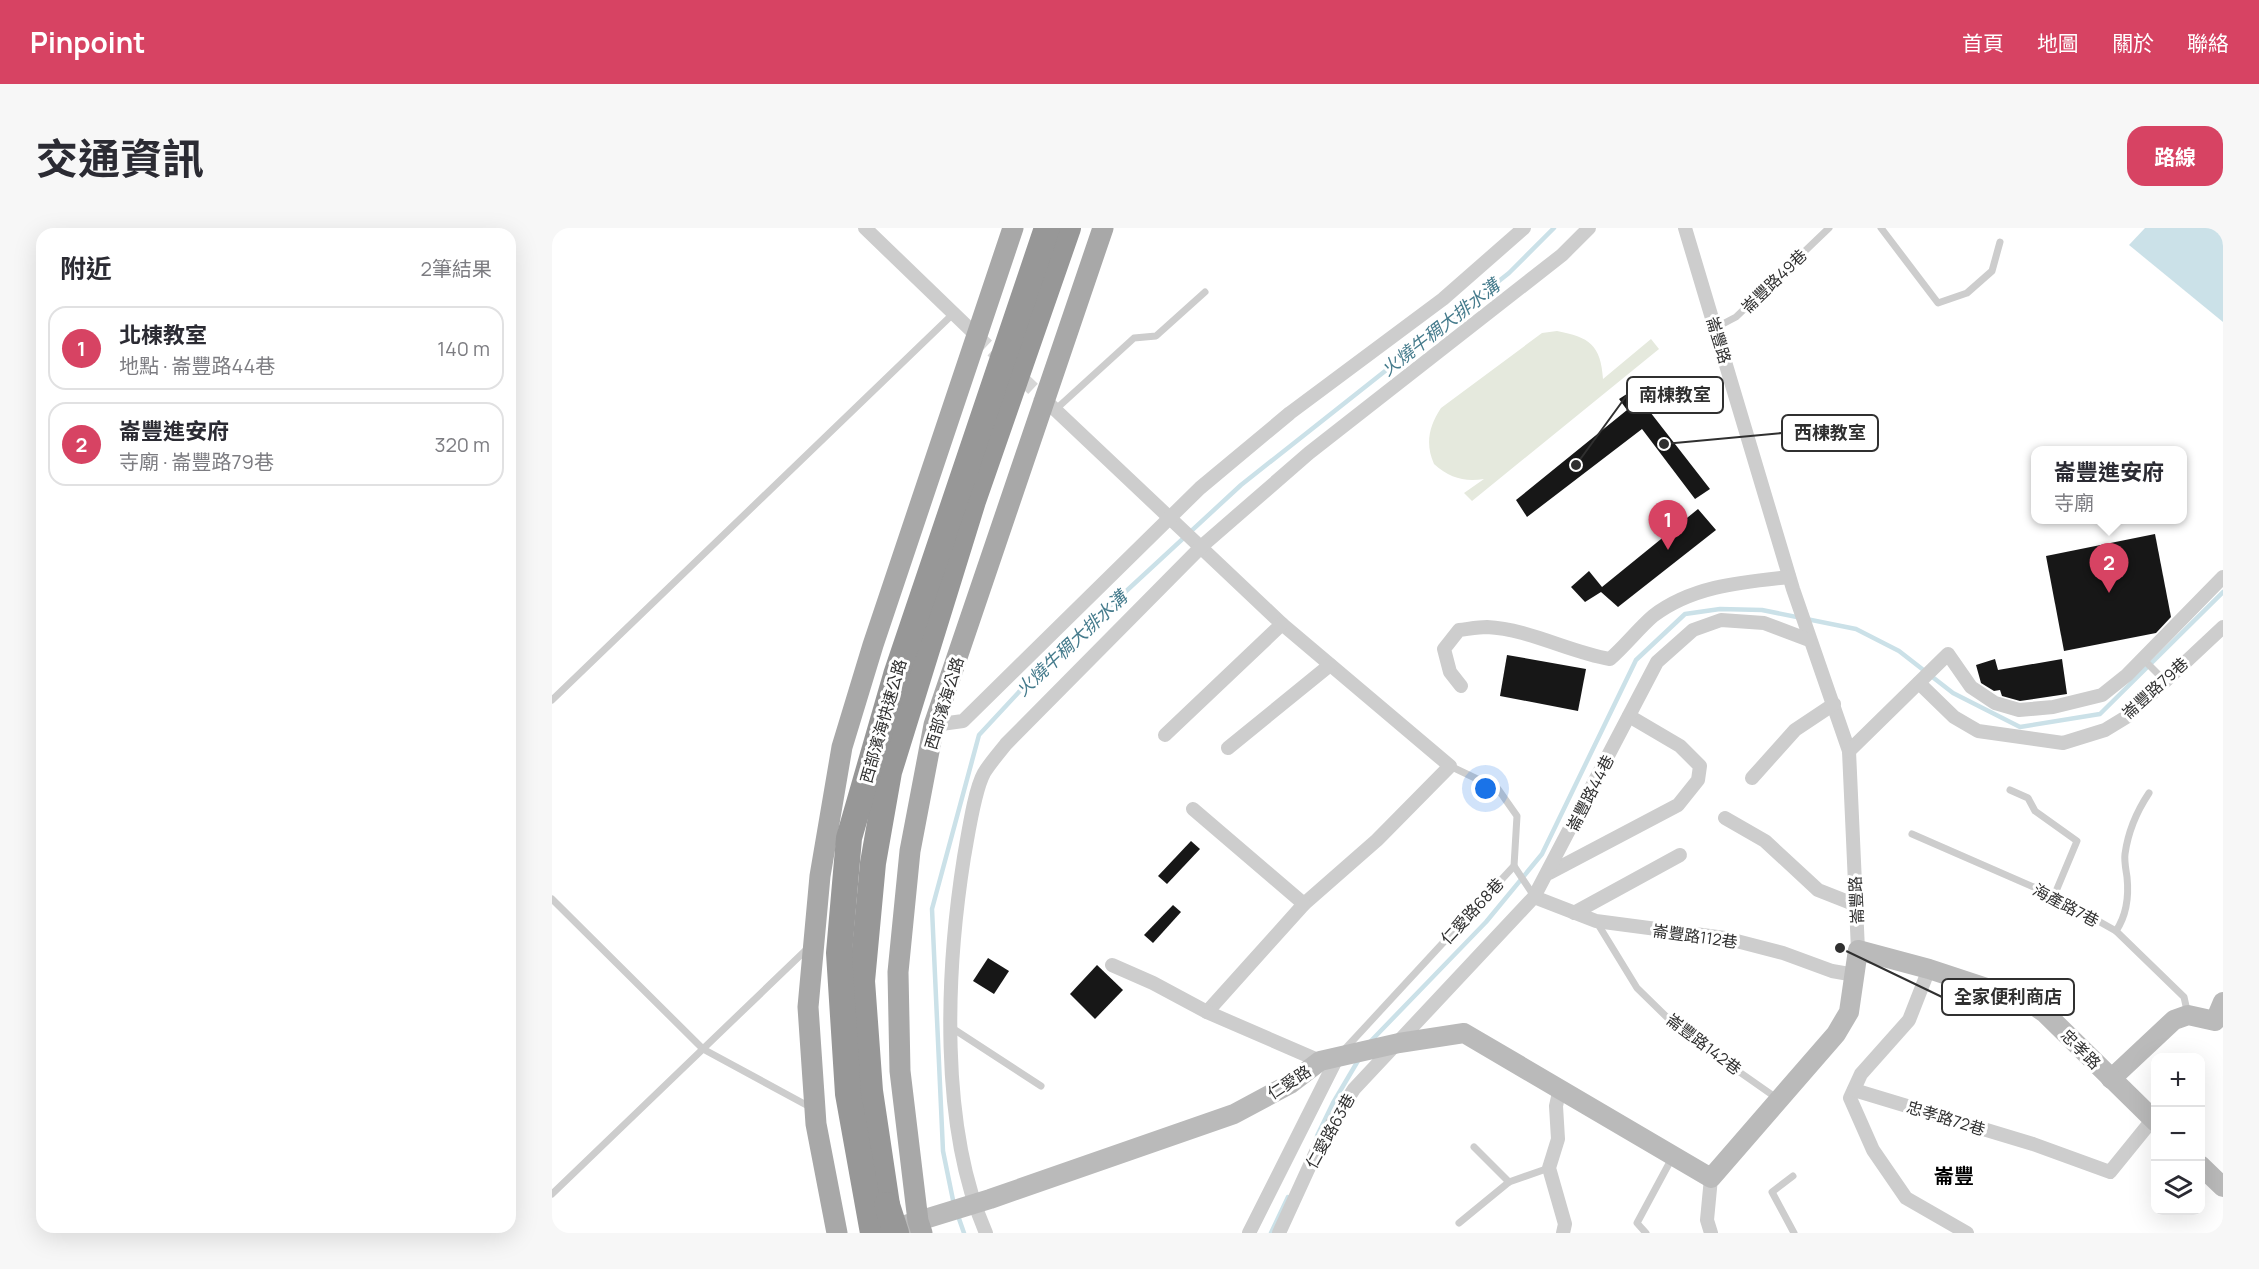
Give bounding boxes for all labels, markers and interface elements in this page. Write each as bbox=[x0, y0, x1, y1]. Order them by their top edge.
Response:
text: Pinpoint bbox=[30, 23, 145, 61]
text: 首頁 bbox=[1962, 29, 2004, 57]
text: 地圖 bbox=[2037, 29, 2079, 57]
text: 關於 bbox=[2112, 29, 2154, 57]
text: 聯絡 bbox=[2187, 29, 2229, 57]
button: 路線 bbox=[2127, 126, 2223, 186]
text: 交通資訊 bbox=[36, 129, 204, 187]
street label: 崙豐路49巷 bbox=[1736, 244, 1812, 318]
text: 附近 bbox=[60, 250, 112, 286]
text: 2筆結果 bbox=[421, 255, 492, 282]
water label: 火燒牛稠大排水溝 bbox=[1376, 271, 1506, 381]
street label: 崙豐路 bbox=[1701, 314, 1737, 366]
text: 北棟教室 bbox=[119, 320, 207, 350]
text: 1 bbox=[77, 335, 86, 362]
text: 140 m bbox=[437, 335, 490, 362]
text: 地點 · 崙豐路44巷 bbox=[119, 352, 275, 379]
callout: 南棟教室 bbox=[1627, 377, 1723, 413]
text: 南棟教室 bbox=[1639, 382, 1711, 406]
callout: 西棟教室 bbox=[1782, 415, 1878, 451]
text: 崙豐進安府 bbox=[119, 416, 229, 446]
text: 西棟教室 bbox=[1794, 420, 1866, 444]
text: 2 bbox=[76, 431, 87, 458]
text: 320 m bbox=[434, 431, 490, 458]
popup bbox=[2031, 446, 2187, 524]
text: 寺廟 · 崙豐路79巷 bbox=[119, 448, 274, 475]
text: 崙豐進安府 bbox=[2054, 457, 2164, 487]
text: 寺廟 bbox=[2054, 489, 2094, 516]
pin: 1 bbox=[1648, 500, 1688, 550]
pin: 2 bbox=[2090, 544, 2128, 593]
water label: 火燒牛稠大排水溝 bbox=[1010, 583, 1134, 701]
street label: 崙豐路79巷 bbox=[2117, 652, 2193, 724]
street label: 西部濱海公路 bbox=[919, 654, 969, 752]
street label: 西部濱海快速公路 bbox=[855, 656, 911, 786]
street label: 崙豐路44巷 bbox=[1561, 751, 1619, 835]
your location bbox=[1471, 774, 1500, 803]
street label: 仁愛路68巷 bbox=[1436, 873, 1508, 949]
street label: 崙豐路 bbox=[1844, 875, 1868, 925]
street label: 海產路7巷 bbox=[2029, 878, 2103, 932]
street label: 崙豐路112巷 bbox=[1651, 919, 1739, 953]
callout: 全家便利商店 bbox=[1942, 979, 2074, 1015]
text: 全家便利商店 bbox=[1954, 984, 2062, 1008]
street label: 崙豐路142巷 bbox=[1662, 1008, 1746, 1080]
street label: 忠孝路 bbox=[2056, 1024, 2106, 1074]
map controls bbox=[2151, 1053, 2205, 1215]
button: + bbox=[2151, 1053, 2205, 1107]
street label: 仁愛路 bbox=[1263, 1060, 1315, 1104]
street label: 仁愛路63巷 bbox=[1300, 1089, 1360, 1173]
street label: 忠孝路72巷 bbox=[1904, 1096, 1988, 1140]
button: − bbox=[2151, 1107, 2205, 1161]
button: layers bbox=[2151, 1161, 2205, 1215]
district label: 崙豐 bbox=[1934, 1162, 1974, 1189]

